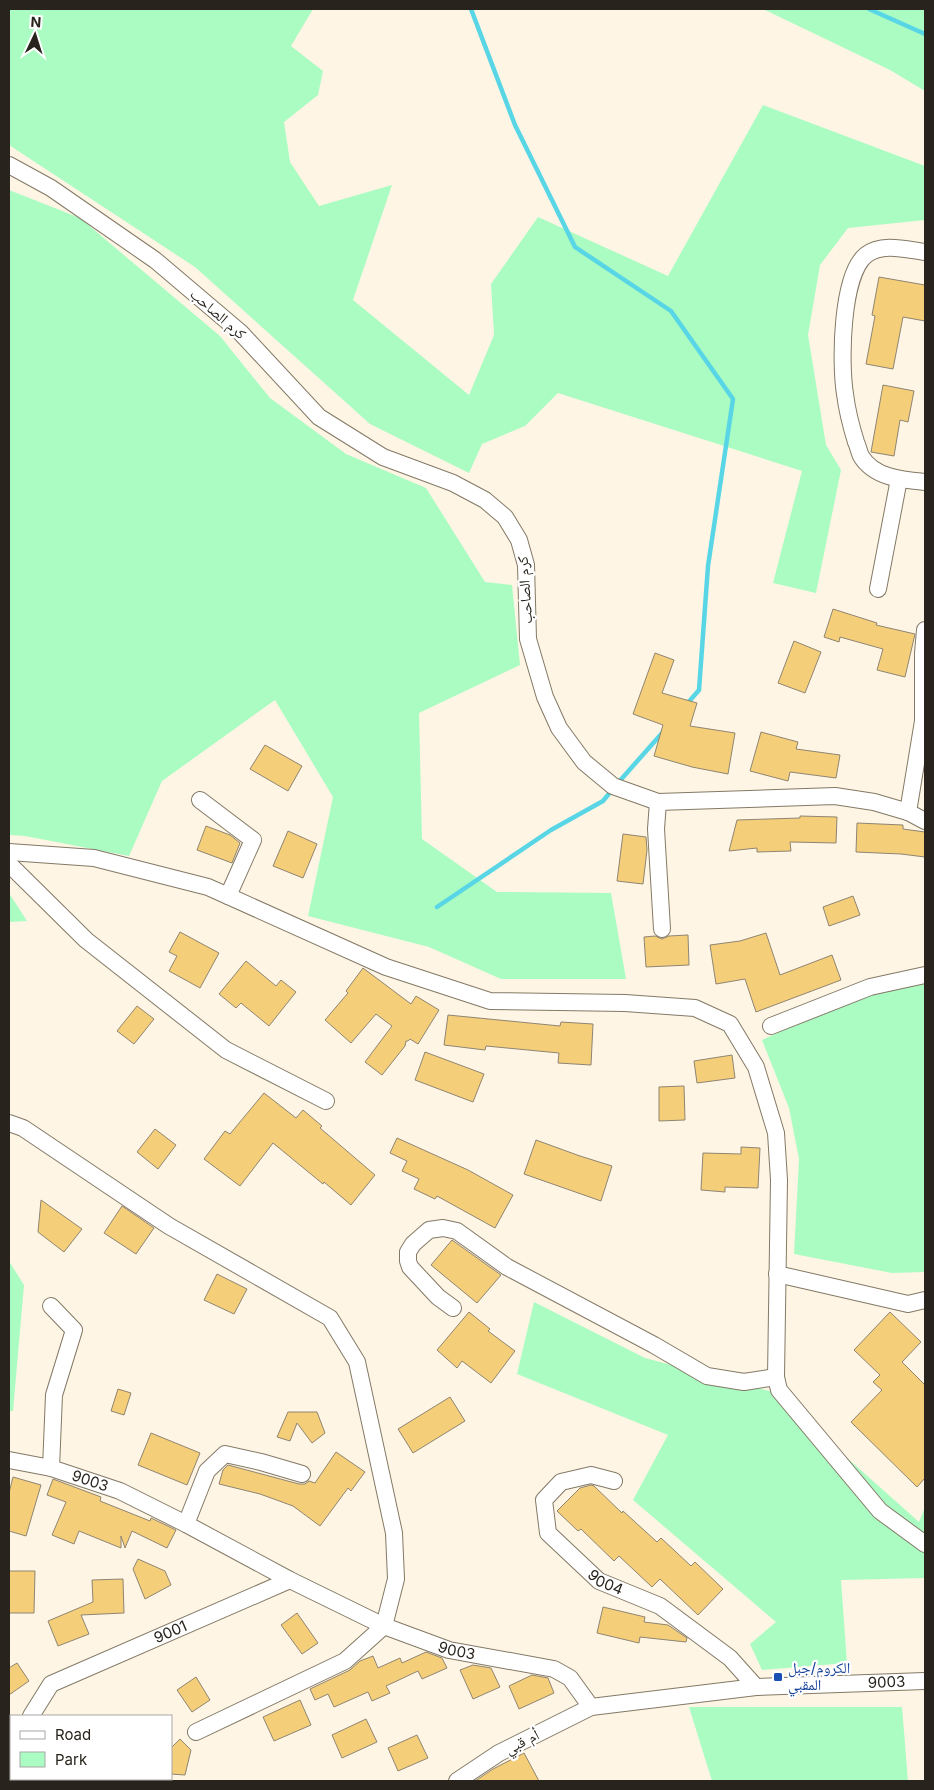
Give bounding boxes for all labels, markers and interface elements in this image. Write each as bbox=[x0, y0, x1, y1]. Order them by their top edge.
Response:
north arrow bbox=[10, 10, 60, 60]
text: N bbox=[30, 13, 42, 30]
street label: كرم الصاحب bbox=[186, 284, 250, 344]
street label: كرم الصاحب bbox=[513, 555, 537, 625]
street label: 9003 bbox=[69, 1466, 111, 1496]
street label: 9004 bbox=[584, 1565, 626, 1599]
street label: 9001 bbox=[151, 1616, 190, 1647]
street label: 9003 bbox=[435, 1637, 477, 1664]
place label: الكروم/جبل المقبي bbox=[788, 1658, 850, 1697]
marker: الكروم/جبل المقبي bbox=[772, 1671, 784, 1683]
street label: 9003 bbox=[867, 1672, 906, 1692]
legend bbox=[10, 1715, 172, 1780]
text: Road bbox=[55, 1725, 91, 1744]
street label: أم قبي bbox=[501, 1725, 544, 1761]
text: Park bbox=[55, 1750, 88, 1769]

